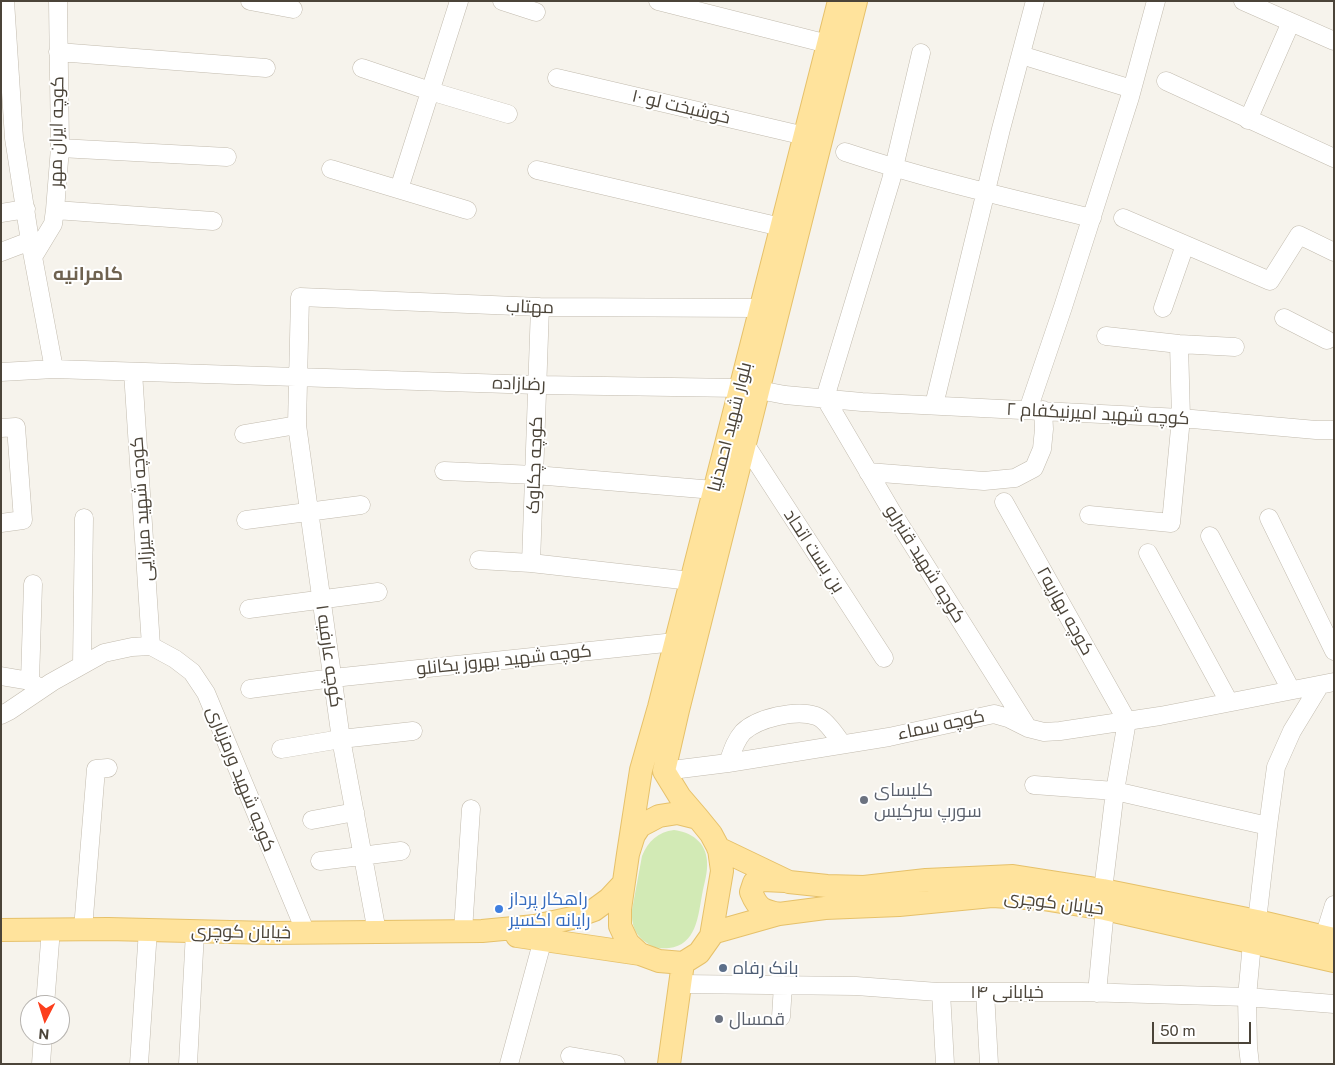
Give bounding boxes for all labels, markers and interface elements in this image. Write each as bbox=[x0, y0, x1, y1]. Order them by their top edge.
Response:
street label: کوچه ایران مهر bbox=[45, 76, 69, 188]
street label: خوشبخت لو ۱۰ bbox=[630, 85, 732, 129]
district label: کامرانیه bbox=[53, 263, 123, 285]
street label: مهتاب bbox=[506, 295, 554, 319]
street label: بلوار شهید احمدنیا bbox=[703, 360, 757, 494]
street label: رضازاده bbox=[492, 372, 546, 396]
street label: کوچه شهید امیرنیکفام ۲ bbox=[1006, 398, 1190, 430]
street label: کوچه چکاوک bbox=[523, 416, 547, 514]
street label: کوچه شهید میرزایی bbox=[126, 436, 158, 582]
street label: کوچه شهید قنبرلو bbox=[880, 501, 970, 627]
street label: بن بست اتحاد bbox=[779, 505, 849, 597]
street label: کوچه بهاریه۲ bbox=[1032, 563, 1098, 659]
street label: کوچه عارفیه ۱ bbox=[311, 603, 347, 709]
street label: کوچه شهید بهروز یکانلو bbox=[415, 640, 593, 680]
street label: کوچه شهید ورمزیاری bbox=[202, 703, 280, 855]
street label: کوچه سماء bbox=[895, 705, 987, 745]
place label: کلیسای سورپ سرکیس bbox=[874, 779, 982, 822]
marker: کلیسای سورپ سرکیس bbox=[858, 794, 870, 806]
street label: خیابان کوچری bbox=[1003, 886, 1105, 920]
place label: راهکار پرداز رایانه اکسیر bbox=[509, 888, 591, 931]
marker: راهکار پرداز رایانه اکسیر bbox=[493, 903, 505, 915]
street label: خیابان کوچری bbox=[191, 920, 291, 944]
place label: بانک رفاه bbox=[733, 957, 798, 979]
marker: بانک رفاه bbox=[717, 962, 729, 974]
street label: خیابانی ۱۴ bbox=[970, 981, 1044, 1003]
north arrow bbox=[20, 995, 70, 1045]
place label: قمسال bbox=[729, 1008, 785, 1030]
scale bar bbox=[1155, 1012, 1254, 1044]
marker: قمسال bbox=[713, 1013, 725, 1025]
text: 50 m bbox=[1160, 1022, 1195, 1039]
text: N bbox=[38, 1026, 50, 1042]

